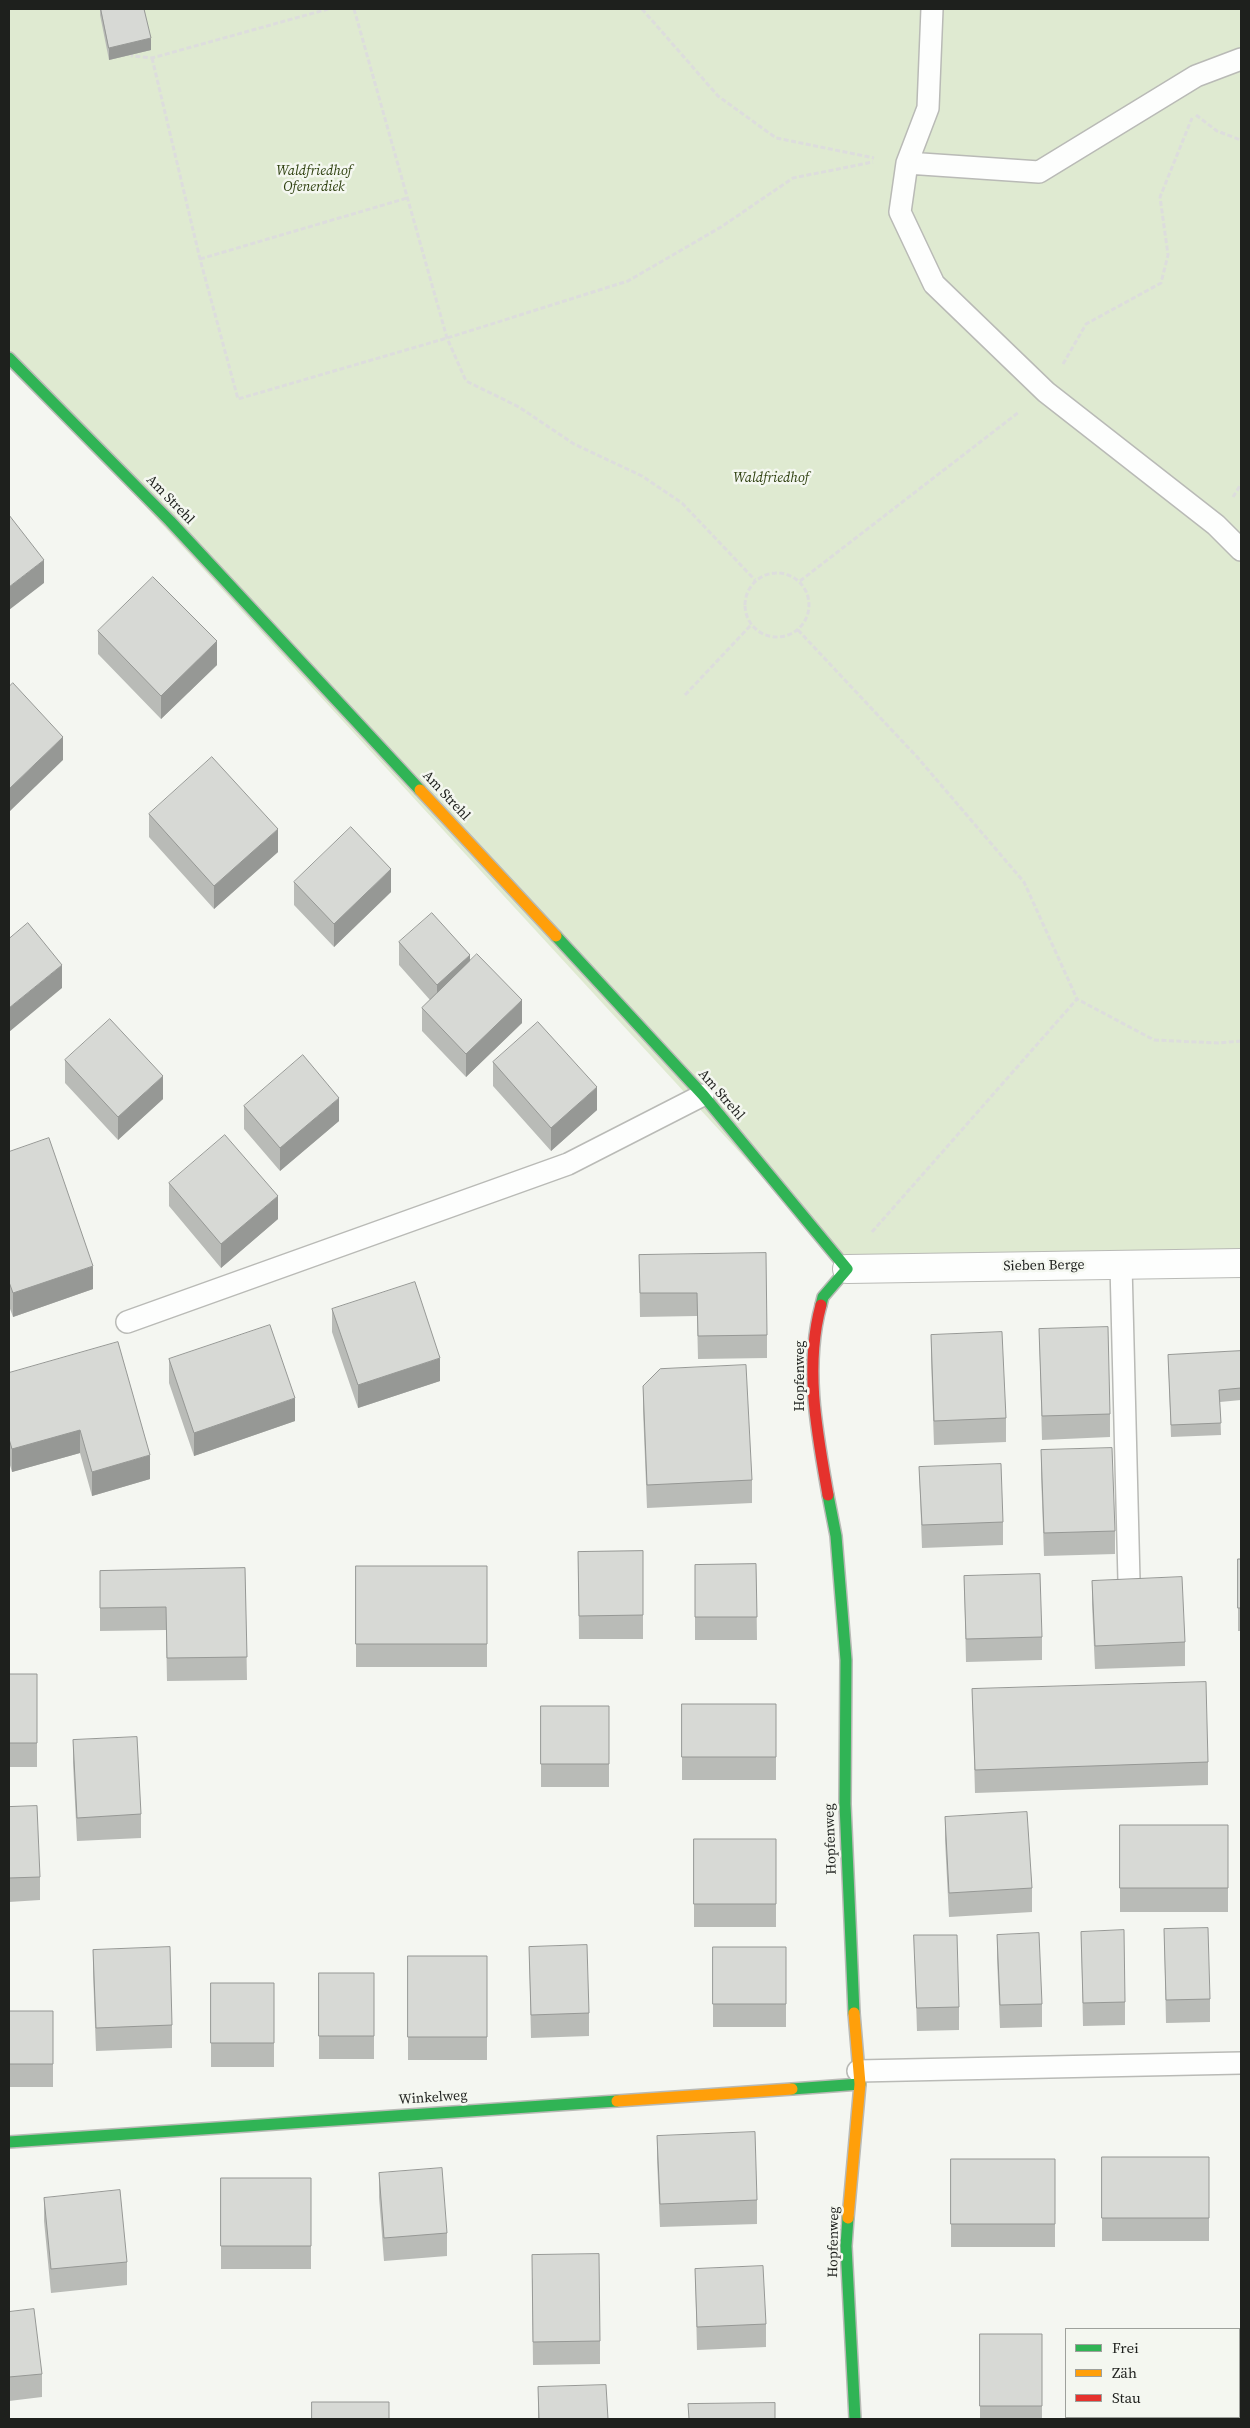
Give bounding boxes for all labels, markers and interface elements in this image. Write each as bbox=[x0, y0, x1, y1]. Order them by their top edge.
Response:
park label: Waldfriedhof Ofenerdiek bbox=[276, 163, 352, 196]
park label: Waldfriedhof bbox=[733, 470, 809, 486]
street label: Am Strehl bbox=[142, 472, 198, 528]
street label: Am Strehl bbox=[419, 768, 473, 824]
street label: Am Strehl bbox=[694, 1066, 748, 1124]
street label: Sieben Berge bbox=[1003, 1257, 1085, 1275]
street label: Hopfenweg bbox=[792, 1340, 808, 1412]
street label: Hopfenweg bbox=[821, 1803, 841, 1875]
street label: Winkelweg bbox=[398, 2087, 468, 2109]
street label: Hopfenweg bbox=[825, 2206, 843, 2278]
legend bbox=[1065, 2328, 1240, 2418]
text: Frei bbox=[1112, 2337, 1139, 2358]
text: Zäh bbox=[1112, 2362, 1137, 2383]
text: Stau bbox=[1112, 2387, 1141, 2408]

